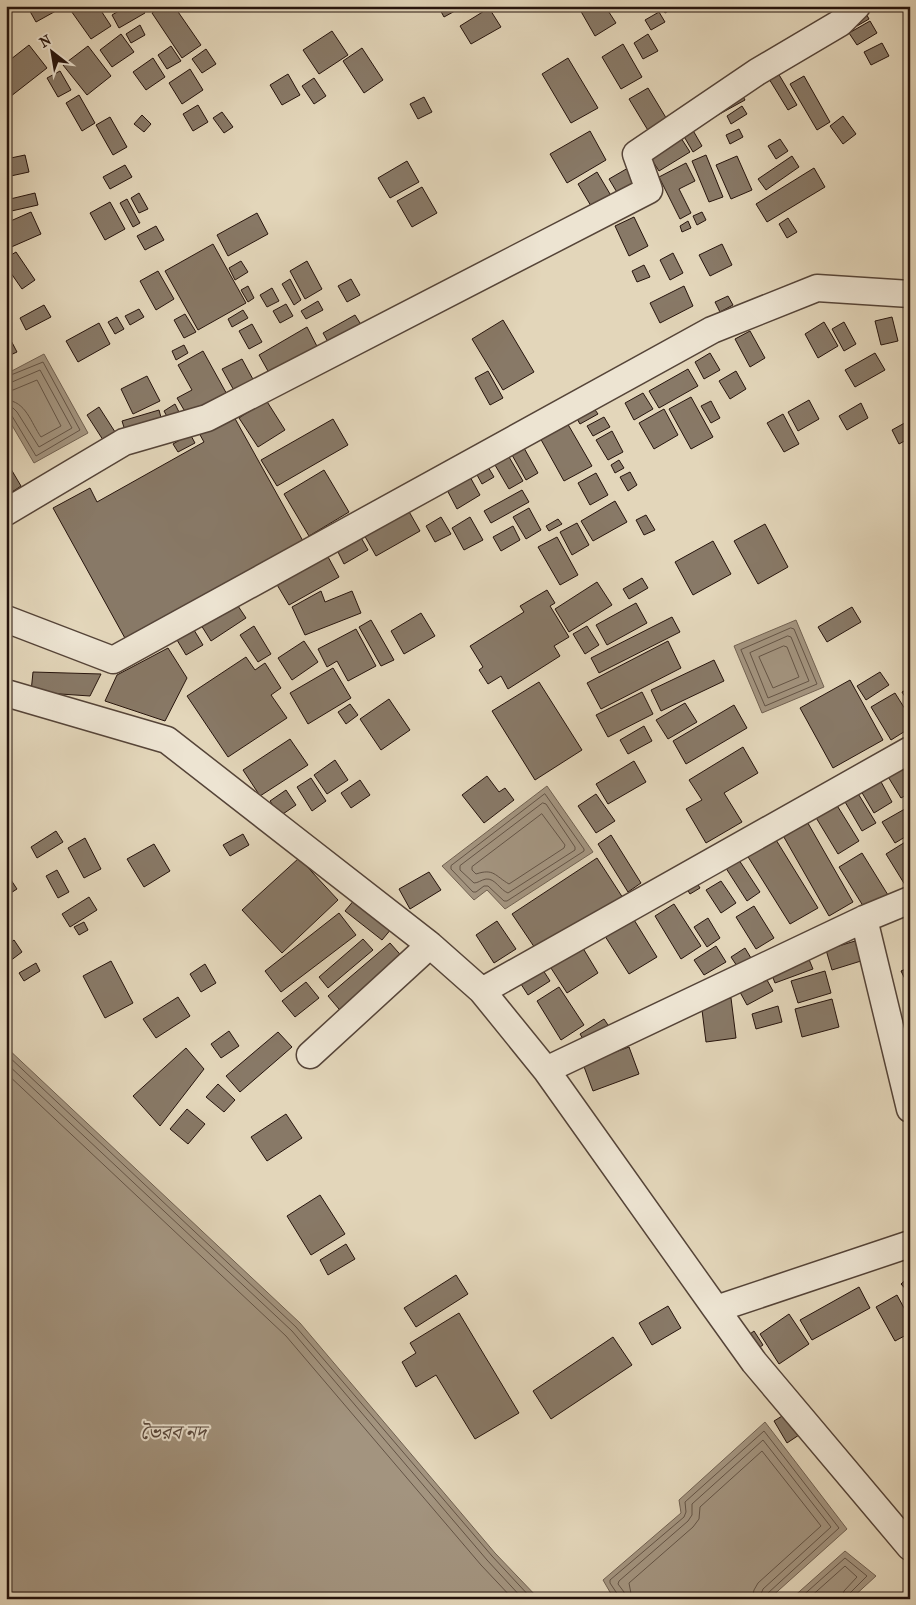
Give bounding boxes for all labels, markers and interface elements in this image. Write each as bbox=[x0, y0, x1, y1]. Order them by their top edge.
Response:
north arrow bbox=[28, 28, 78, 78]
text: N bbox=[37, 31, 55, 51]
water label: ভৈরব নদ bbox=[140, 1420, 210, 1444]

